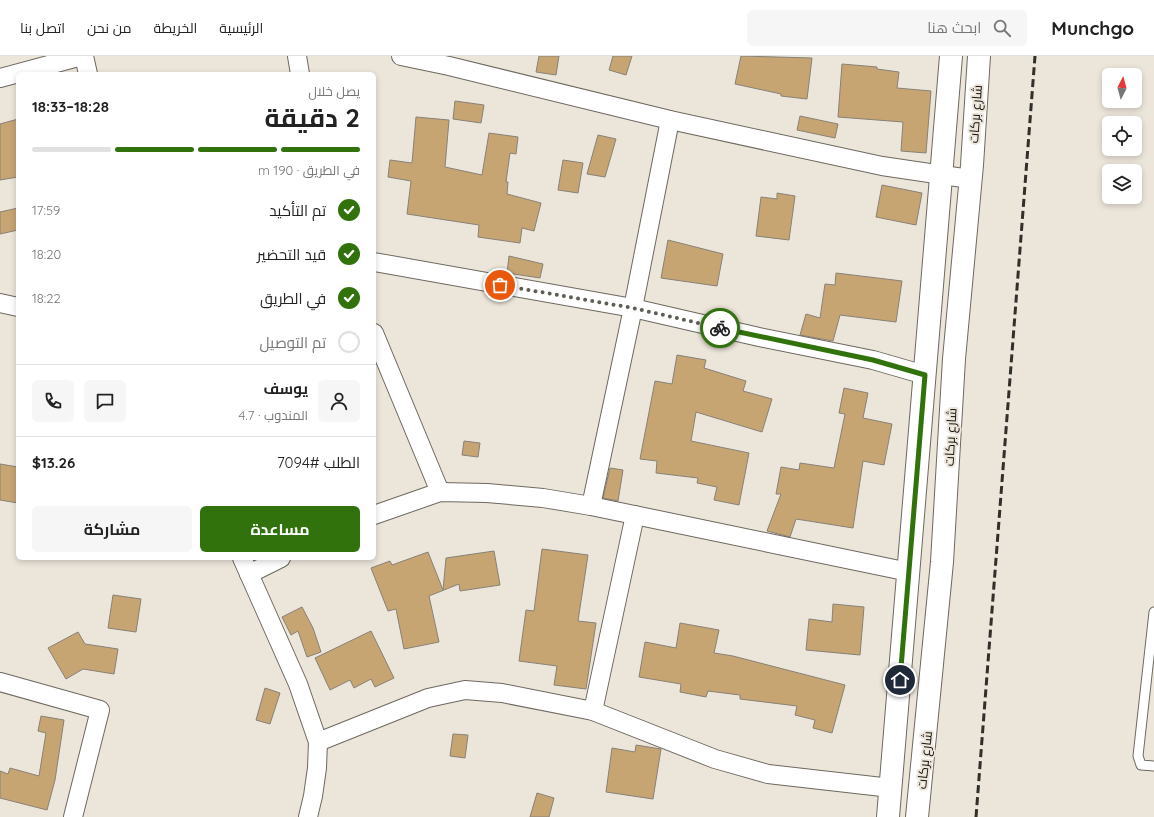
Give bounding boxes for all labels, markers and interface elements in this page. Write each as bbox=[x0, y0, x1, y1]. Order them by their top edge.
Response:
search box bbox=[747, 10, 1027, 46]
text: Munchgo bbox=[1051, 16, 1134, 40]
icon: search bbox=[991, 17, 1013, 39]
text: ابحث هنا bbox=[927, 18, 981, 37]
text: اتصل بنا bbox=[20, 19, 65, 37]
text: من نحن bbox=[87, 19, 132, 37]
text: الخريطة bbox=[154, 19, 197, 37]
text: الرئيسية bbox=[219, 19, 263, 37]
north arrow bbox=[1102, 68, 1142, 108]
map controls bbox=[1102, 68, 1142, 204]
text: يصل خلال bbox=[308, 83, 360, 99]
street label: شارع بركات bbox=[965, 84, 986, 144]
text: 18:28–18:33 bbox=[32, 97, 109, 116]
text: 2 دقيقة bbox=[264, 101, 360, 134]
button: locate bbox=[1102, 116, 1142, 156]
text: في الطريق · 190 m bbox=[258, 162, 360, 178]
button: layers bbox=[1102, 164, 1142, 204]
icon: check bbox=[338, 199, 360, 221]
text: تم التأكيد bbox=[269, 201, 326, 220]
text: 17:59 bbox=[32, 202, 60, 218]
icon: check bbox=[338, 243, 360, 265]
text: قيد التحضير bbox=[257, 245, 326, 264]
text: 18:20 bbox=[32, 246, 61, 262]
pin bbox=[483, 268, 517, 302]
icon: bag bbox=[489, 274, 511, 296]
icon: check bbox=[338, 287, 360, 309]
text: في الطريق bbox=[260, 289, 326, 308]
text: 18:22 bbox=[32, 290, 61, 306]
courier bbox=[700, 308, 740, 348]
icon: bike bbox=[709, 317, 731, 339]
text: تم التوصيل bbox=[260, 333, 326, 352]
text: يوسف bbox=[263, 379, 308, 398]
button: phone bbox=[32, 380, 74, 422]
button: chat bbox=[84, 380, 126, 422]
button: person bbox=[318, 380, 360, 422]
text: المندوب · 4.7 bbox=[239, 407, 308, 423]
street label: شارع بركات bbox=[940, 407, 961, 467]
text: $13.26 bbox=[32, 453, 75, 472]
text: الطلب #7094 bbox=[277, 453, 360, 472]
button: مشاركة bbox=[32, 506, 192, 552]
button: مساعدة bbox=[200, 506, 360, 552]
pin bbox=[883, 663, 917, 697]
icon: home bbox=[889, 669, 911, 691]
street label: شارع بركات bbox=[913, 730, 936, 790]

